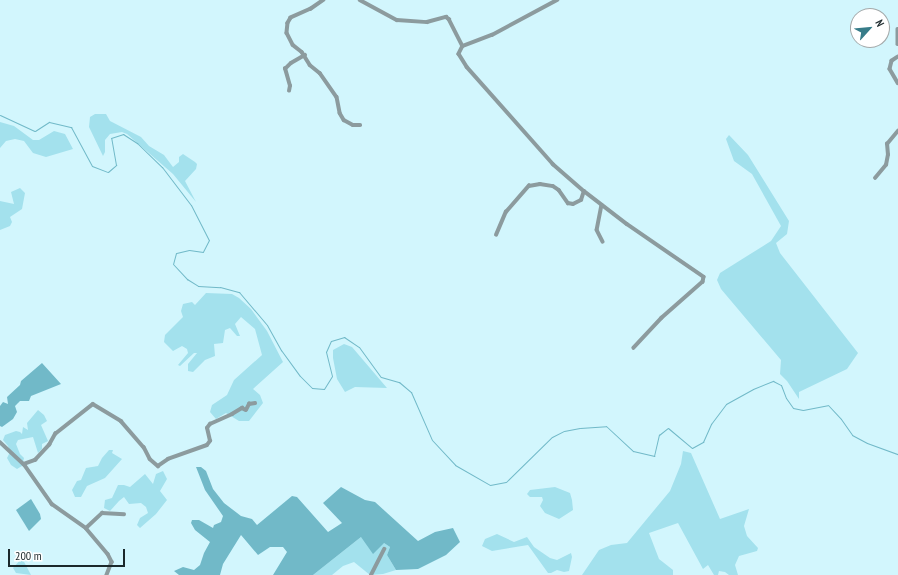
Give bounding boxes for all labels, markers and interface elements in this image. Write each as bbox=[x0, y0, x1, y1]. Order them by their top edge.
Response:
north arrow bbox=[850, 8, 890, 48]
text: N bbox=[872, 17, 887, 29]
scale bar bbox=[10, 541, 127, 567]
text: 200 m bbox=[15, 548, 42, 563]

